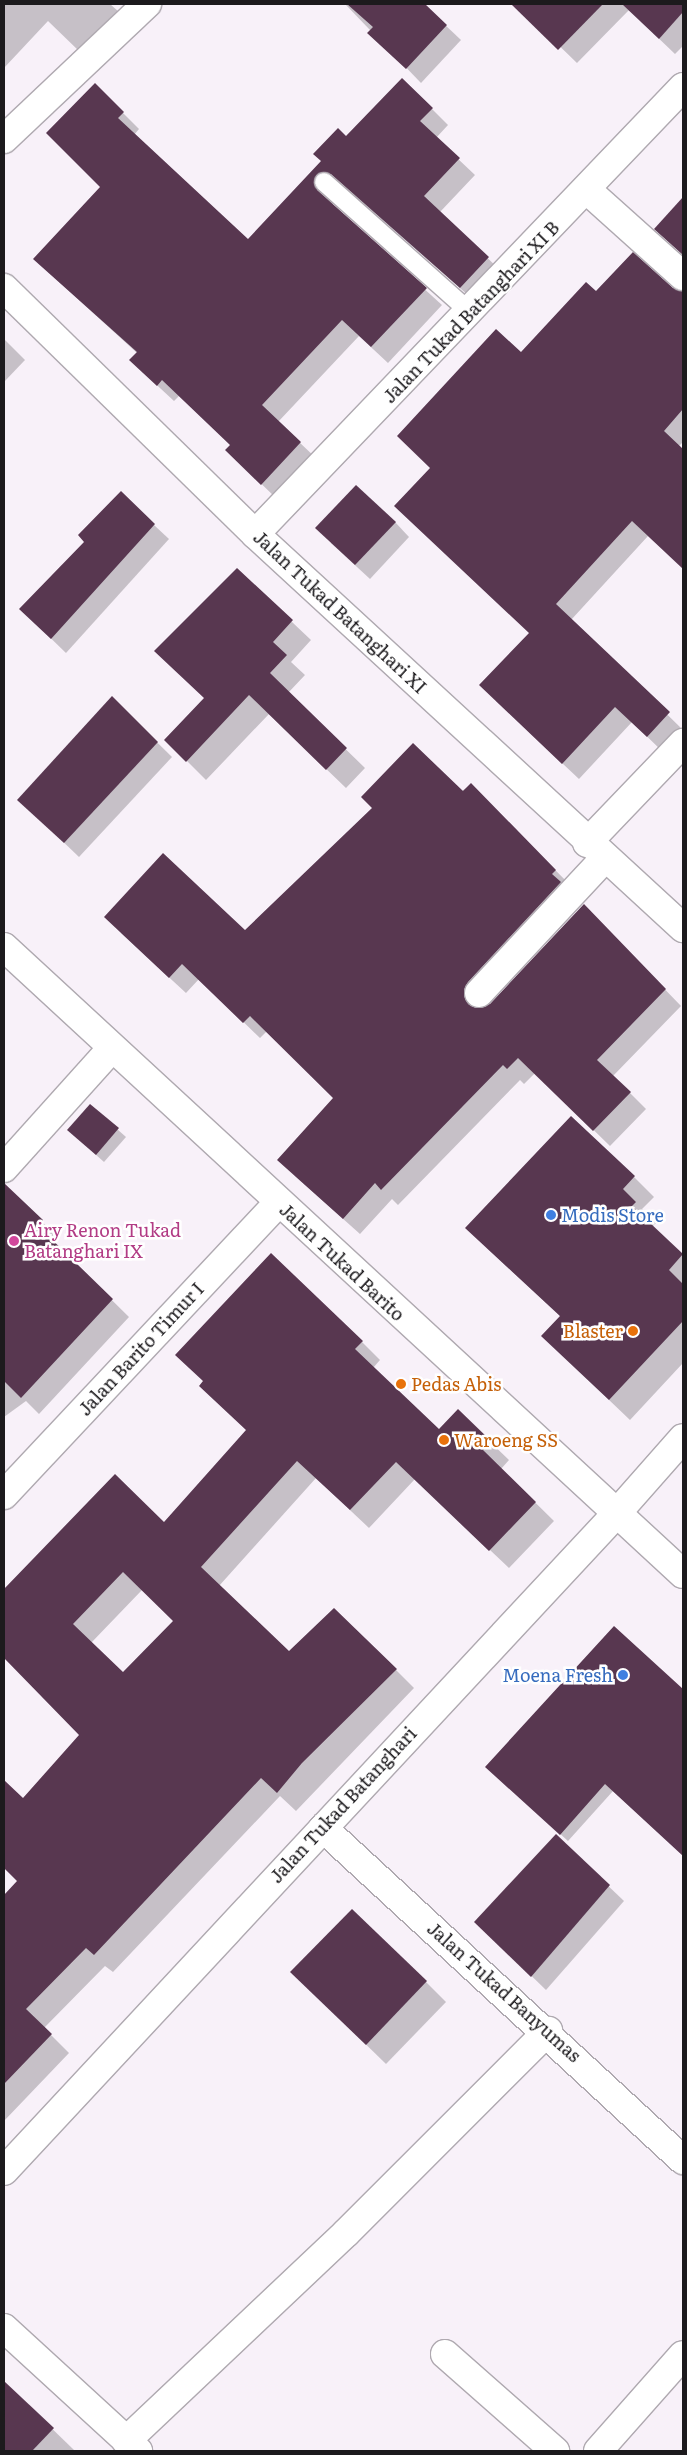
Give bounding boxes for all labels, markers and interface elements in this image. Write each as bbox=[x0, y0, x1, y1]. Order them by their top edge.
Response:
street label: Jalan Tukad Batanghari XI B bbox=[378, 217, 564, 407]
street label: Jalan Tukad Batanghari XI bbox=[249, 526, 431, 698]
street label: Jalan Tukad Barito bbox=[275, 1199, 409, 1325]
place label: Modis Store bbox=[561, 1204, 664, 1226]
marker: Modis Store bbox=[545, 1209, 557, 1221]
place label: Airy Renon Tukad Batanghari IX bbox=[24, 1220, 181, 1262]
marker: Airy Renon Tukad Batanghari IX bbox=[8, 1235, 20, 1247]
street label: Jalan Barito Timur I bbox=[74, 1278, 208, 1420]
place label: Blaster bbox=[563, 1320, 623, 1342]
marker: Blaster bbox=[627, 1325, 639, 1337]
place label: Pedas Abis bbox=[411, 1373, 501, 1395]
marker: Pedas Abis bbox=[395, 1378, 407, 1390]
place label: Waroeng SS bbox=[454, 1429, 558, 1451]
marker: Waroeng SS bbox=[438, 1434, 450, 1446]
place label: Moena Fresh bbox=[502, 1664, 613, 1686]
marker: Moena Fresh bbox=[617, 1669, 629, 1681]
street label: Jalan Tukad Batanghari bbox=[265, 1723, 421, 1887]
street label: Jalan Tukad Banyumas bbox=[423, 1917, 585, 2067]

